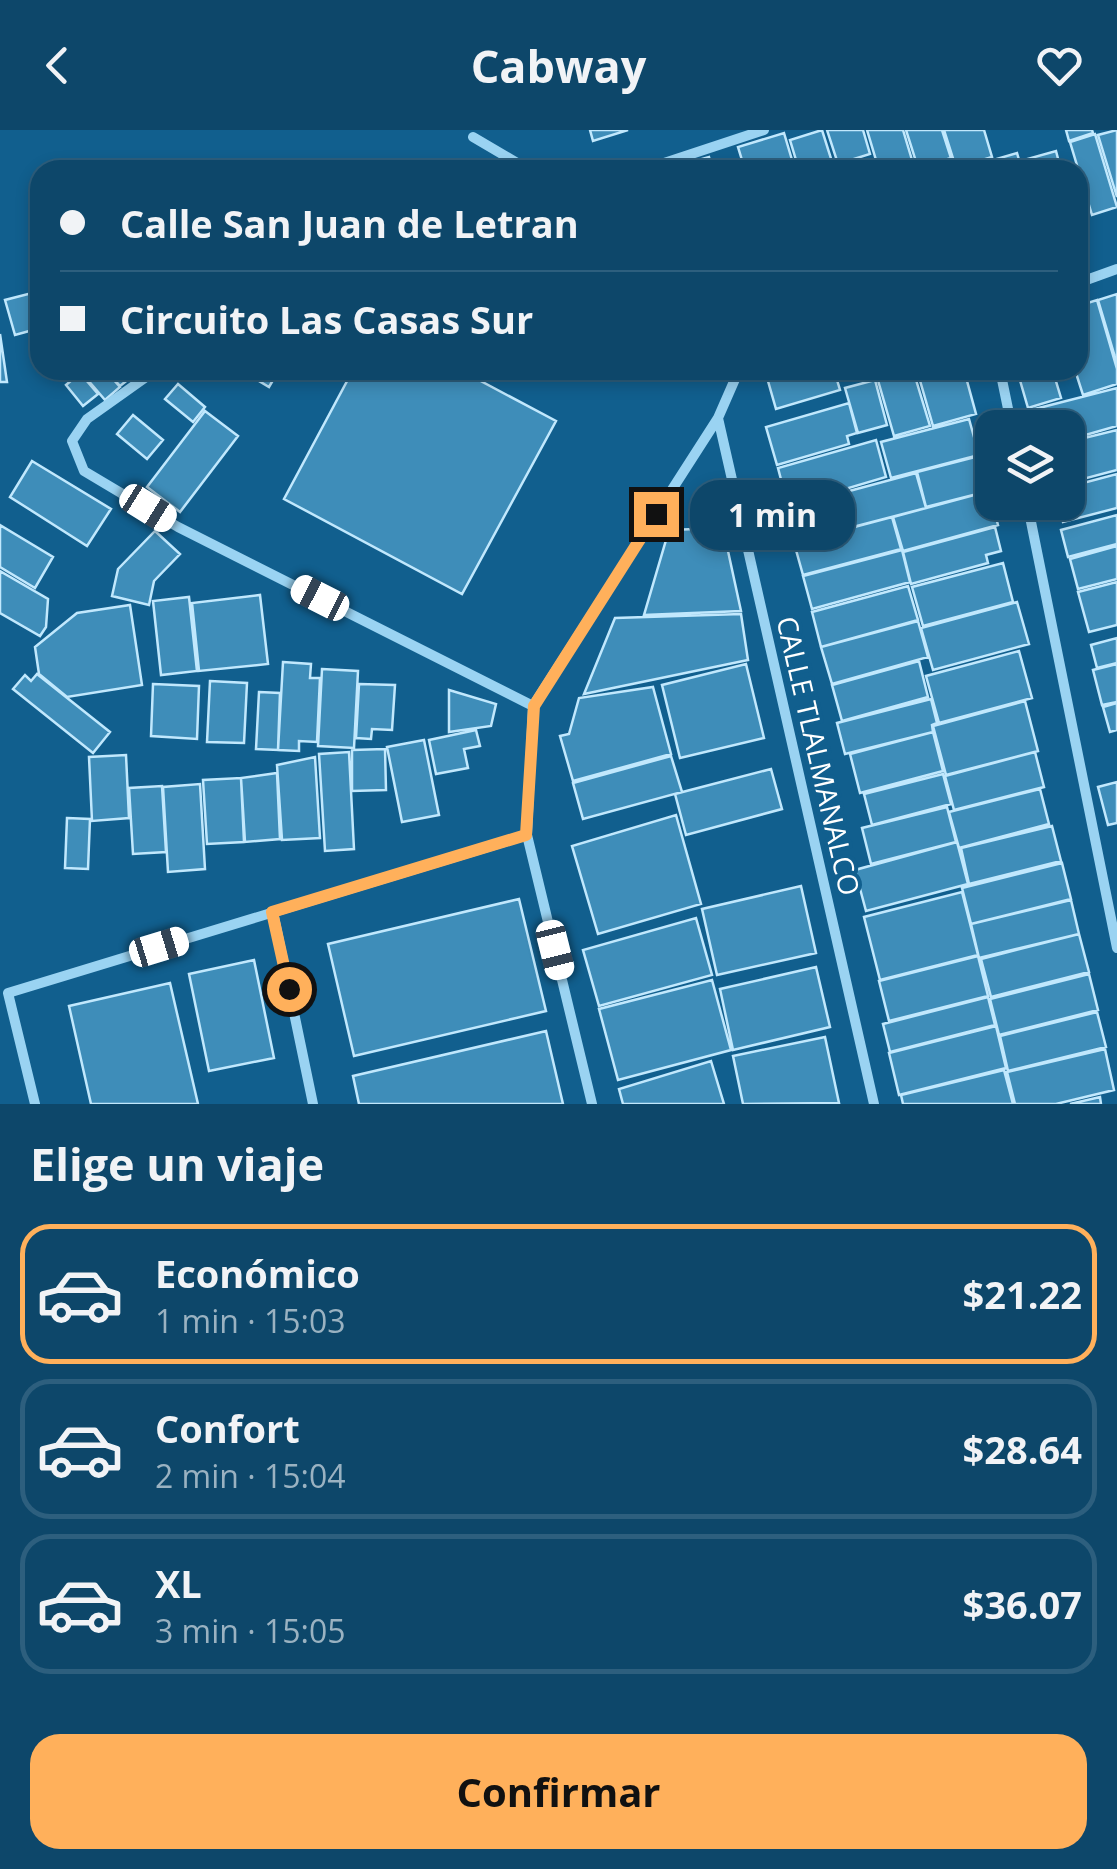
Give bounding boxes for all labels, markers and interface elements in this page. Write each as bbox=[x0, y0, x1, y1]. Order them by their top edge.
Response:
text: Cabway bbox=[471, 35, 646, 96]
icon: back bbox=[30, 38, 85, 93]
icon: heart bbox=[1032, 38, 1087, 93]
text: Calle San Juan de Letran bbox=[120, 197, 579, 249]
text: Circuito Las Casas Sur bbox=[120, 293, 533, 345]
map controls bbox=[975, 410, 1085, 520]
button: layers bbox=[975, 410, 1085, 520]
car bbox=[115, 479, 181, 537]
callout: 1 min bbox=[691, 479, 856, 549]
route end bbox=[634, 492, 679, 537]
text: 1 min bbox=[728, 493, 817, 536]
car bbox=[286, 571, 354, 625]
street label: CALLE TLALMANALCO bbox=[768, 612, 870, 899]
car bbox=[533, 917, 577, 983]
car bbox=[126, 924, 192, 970]
route start bbox=[267, 967, 312, 1012]
text: Elige un viaje bbox=[30, 1133, 324, 1194]
text: Económico bbox=[155, 1247, 360, 1299]
icon: car bbox=[35, 1249, 125, 1339]
text: $21.22 bbox=[963, 1268, 1082, 1320]
text: 1 min · 15:03 bbox=[155, 1299, 346, 1342]
text: Confort bbox=[155, 1402, 300, 1454]
icon: car bbox=[35, 1404, 125, 1494]
text: $28.64 bbox=[963, 1423, 1082, 1475]
text: 2 min · 15:04 bbox=[155, 1454, 346, 1497]
text: XL bbox=[155, 1557, 202, 1609]
icon: car bbox=[35, 1559, 125, 1649]
text: $36.07 bbox=[963, 1578, 1082, 1630]
text: 3 min · 15:05 bbox=[155, 1609, 346, 1652]
button: Confirmar bbox=[30, 1734, 1087, 1849]

